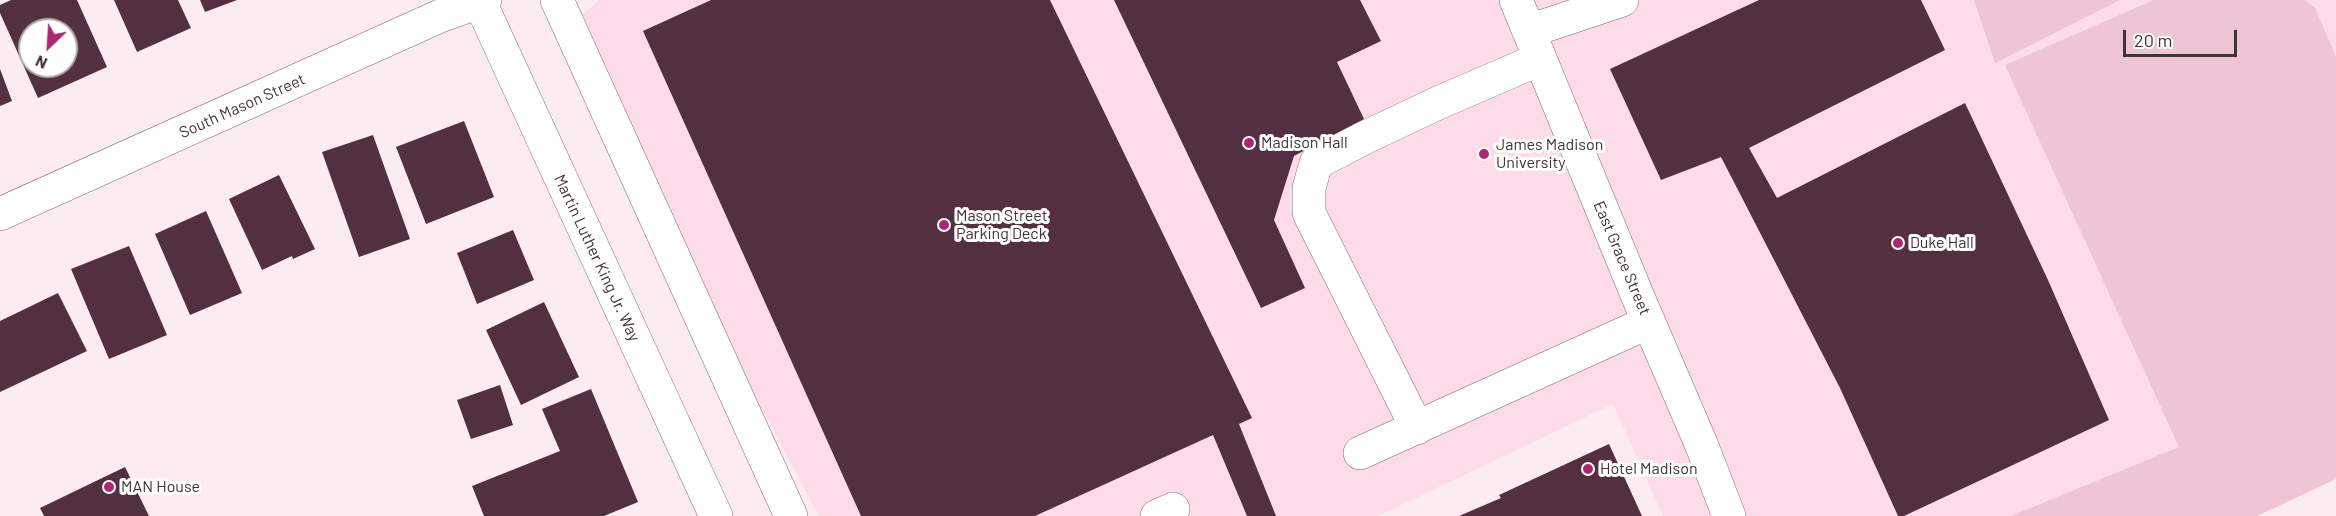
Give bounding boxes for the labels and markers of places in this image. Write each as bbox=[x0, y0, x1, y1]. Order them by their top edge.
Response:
place label: Madison Hall bbox=[1261, 133, 1348, 153]
place label: James Madison University bbox=[1496, 135, 1603, 173]
marker: Madison Hall bbox=[1242, 136, 1256, 150]
marker: James Madison University bbox=[1477, 147, 1491, 161]
place label: Mason Street Parking Deck bbox=[956, 206, 1048, 244]
marker: Mason Street Parking Deck bbox=[937, 218, 951, 232]
place label: Duke Hall bbox=[1910, 233, 1974, 253]
marker: Duke Hall bbox=[1891, 236, 1905, 250]
place label: Hotel Madison bbox=[1600, 459, 1698, 479]
marker: Hotel Madison bbox=[1581, 462, 1595, 476]
place label: MAN House bbox=[121, 477, 200, 497]
marker: MAN House bbox=[102, 480, 116, 494]

